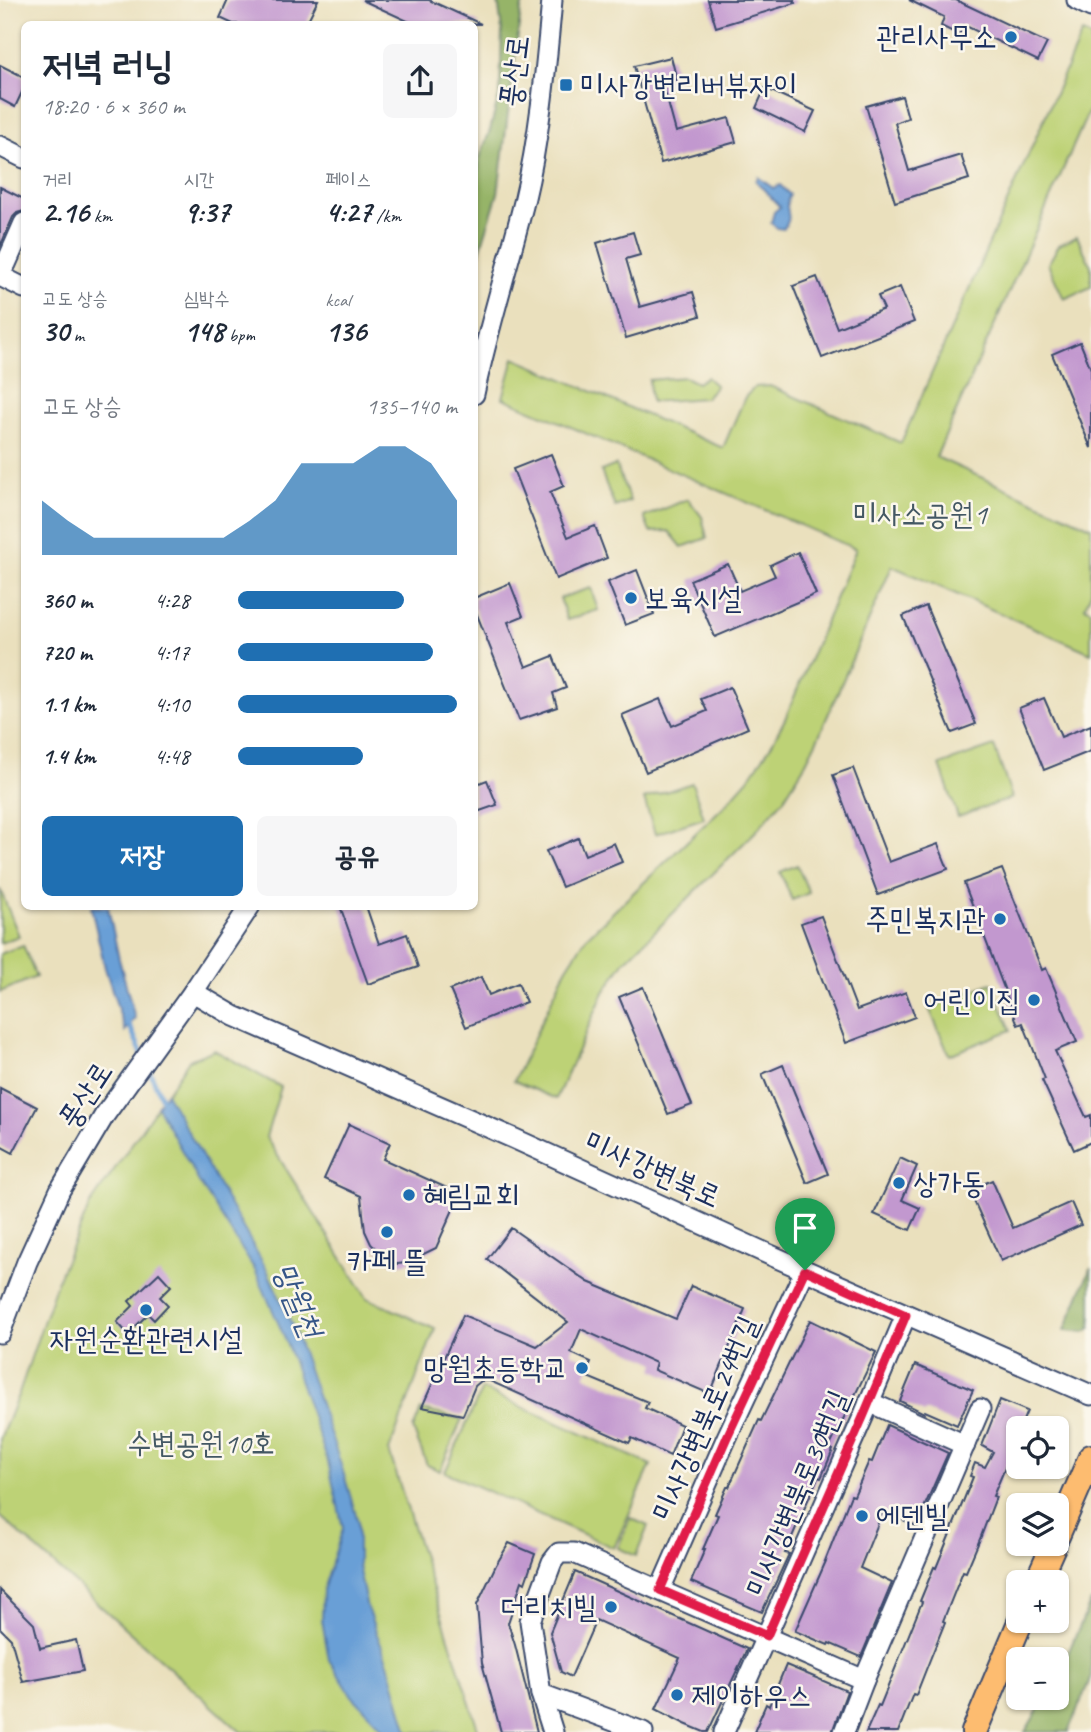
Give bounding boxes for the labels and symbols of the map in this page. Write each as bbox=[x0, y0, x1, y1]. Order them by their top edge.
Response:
place label: 관리사무소 bbox=[876, 18, 997, 56]
marker: 관리사무소 bbox=[1003, 29, 1019, 45]
street label: 풍산로 bbox=[491, 33, 537, 109]
place label: 미사강변리버뷰자이 bbox=[580, 66, 797, 104]
marker: 미사강변리버뷰자이 bbox=[558, 77, 574, 93]
park label: 미사소공원1 bbox=[853, 495, 989, 533]
place label: 보육시설 bbox=[645, 579, 742, 617]
marker: 보육시설 bbox=[623, 590, 639, 606]
place label: 주민복지관 bbox=[865, 900, 986, 938]
marker: 주민복지관 bbox=[992, 911, 1008, 927]
place label: 어린이집 bbox=[923, 981, 1020, 1019]
marker: 어린이집 bbox=[1026, 992, 1042, 1008]
street label: 풍산로 bbox=[49, 1054, 121, 1136]
street label: 미사강변북로 bbox=[579, 1122, 727, 1216]
place label: 상가동 bbox=[913, 1164, 985, 1202]
marker: 상가동 bbox=[891, 1175, 907, 1191]
place label: 혜림교회 bbox=[423, 1176, 520, 1214]
marker: 혜림교회 bbox=[401, 1187, 417, 1203]
pin bbox=[775, 1198, 835, 1270]
marker: 카페 뜰 bbox=[379, 1224, 395, 1240]
place label: 카페 뜰 bbox=[347, 1242, 427, 1280]
water label: 망월천 bbox=[264, 1256, 333, 1347]
marker: 자원순환관련시설 bbox=[138, 1302, 154, 1318]
street label: 미사강변북로24번길 bbox=[643, 1310, 767, 1526]
place label: 자원순환관련시설 bbox=[49, 1320, 243, 1358]
place label: 망월초등학교 bbox=[423, 1349, 568, 1387]
marker: 망월초등학교 bbox=[574, 1360, 590, 1376]
street label: 미사강변북로30번길 bbox=[737, 1384, 857, 1602]
park label: 수변공원10호 bbox=[127, 1424, 275, 1462]
place label: 에덴빌 bbox=[876, 1497, 948, 1535]
marker: 에덴빌 bbox=[854, 1508, 870, 1524]
place label: 더리치빌 bbox=[500, 1588, 597, 1626]
marker: 더리치빌 bbox=[603, 1599, 619, 1615]
place label: 제이하우스 bbox=[691, 1676, 812, 1714]
marker: 제이하우스 bbox=[669, 1687, 685, 1703]

